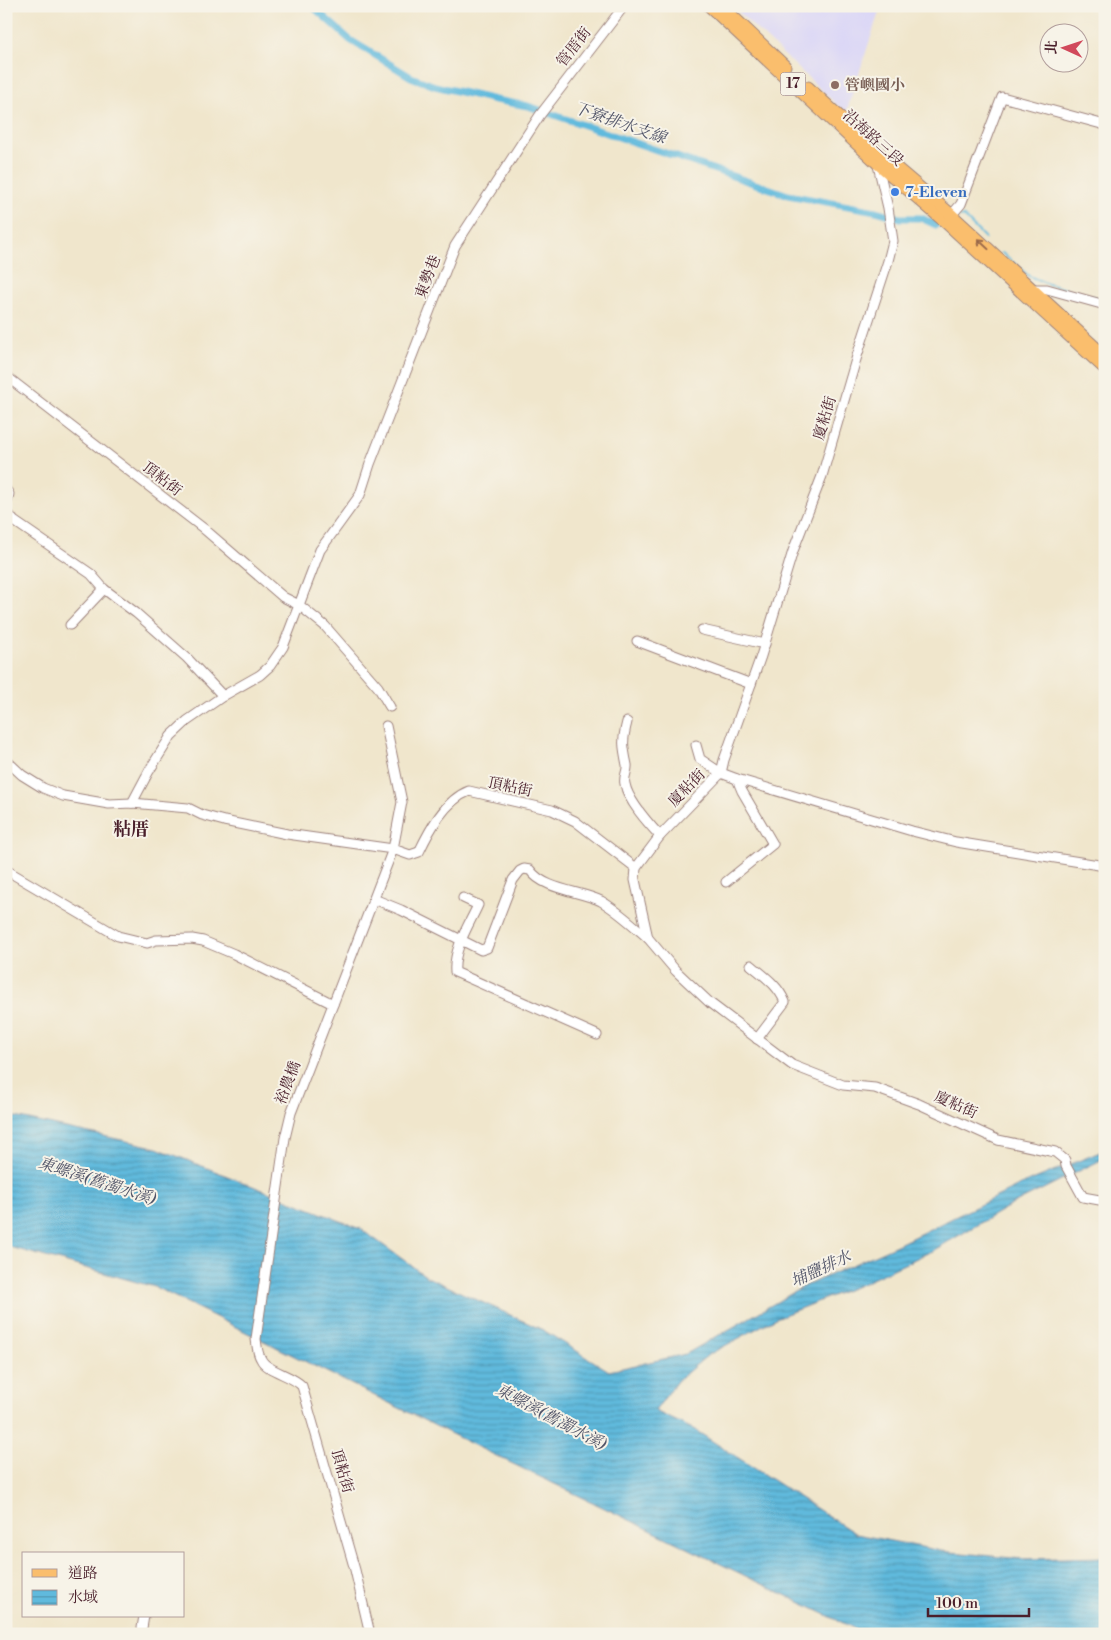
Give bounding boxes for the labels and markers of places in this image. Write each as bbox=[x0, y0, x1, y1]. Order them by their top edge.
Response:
place label: 管嶼國小 bbox=[845, 76, 905, 95]
marker: 管嶼國小 bbox=[829, 79, 841, 91]
place label: 7-Eleven bbox=[905, 183, 968, 202]
marker: 7-Eleven bbox=[889, 186, 901, 198]

